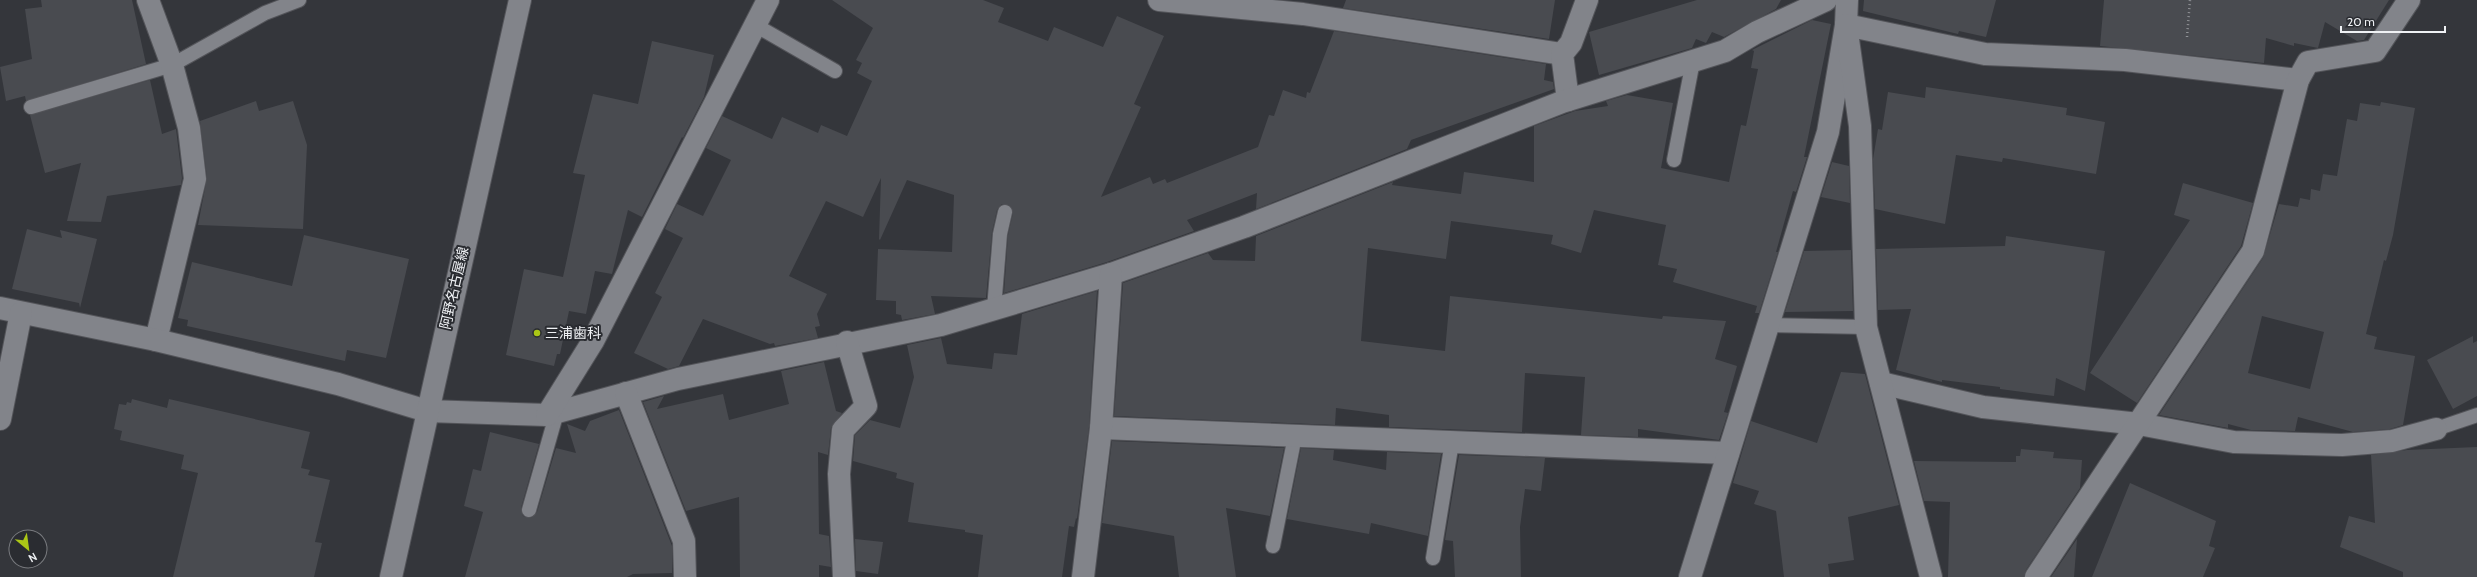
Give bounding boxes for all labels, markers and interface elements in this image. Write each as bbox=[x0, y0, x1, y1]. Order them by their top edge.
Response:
scale bar bbox=[2341, 8, 2445, 34]
text: 20 m bbox=[2347, 14, 2375, 29]
street label: 阿野名古屋線 bbox=[436, 245, 472, 331]
place label: 三浦歯科 bbox=[545, 324, 601, 342]
marker: 三浦歯科 bbox=[532, 328, 542, 338]
north arrow bbox=[8, 529, 48, 569]
text: N bbox=[26, 550, 40, 566]

